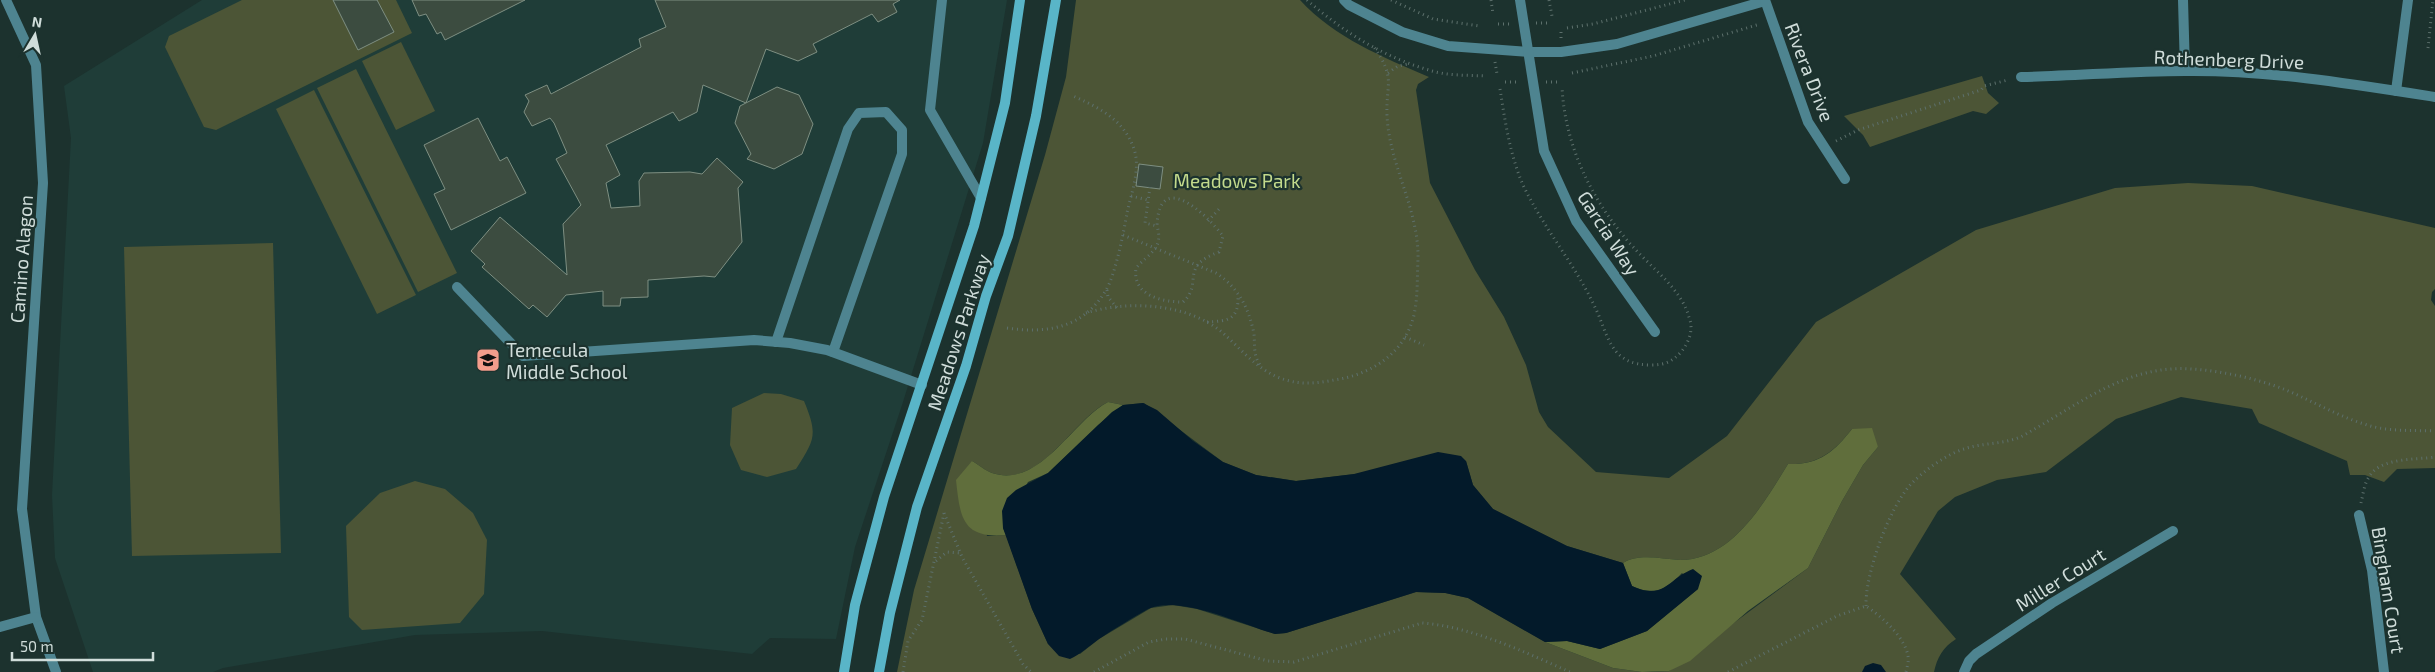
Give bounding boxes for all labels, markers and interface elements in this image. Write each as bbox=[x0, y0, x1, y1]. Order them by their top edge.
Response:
north arrow bbox=[10, 10, 60, 60]
text: N bbox=[31, 12, 43, 31]
street label: Rivera Drive bbox=[1781, 19, 1839, 125]
street label: Rothenberg Drive bbox=[2153, 45, 2305, 73]
park label: Meadows Park bbox=[1173, 169, 1301, 192]
street label: Garcia Way bbox=[1573, 186, 1645, 280]
street label: Camino Alagon bbox=[5, 194, 37, 324]
street label: Meadows Parkway bbox=[922, 251, 994, 413]
place label: Temecula Middle School bbox=[506, 338, 628, 383]
school or university icon: Temecula Middle School bbox=[475, 347, 501, 373]
street label: Bingham Court bbox=[2368, 525, 2410, 655]
street label: Miller Court bbox=[2011, 542, 2109, 616]
scale bar bbox=[12, 630, 154, 662]
text: 50 m bbox=[20, 637, 54, 655]

